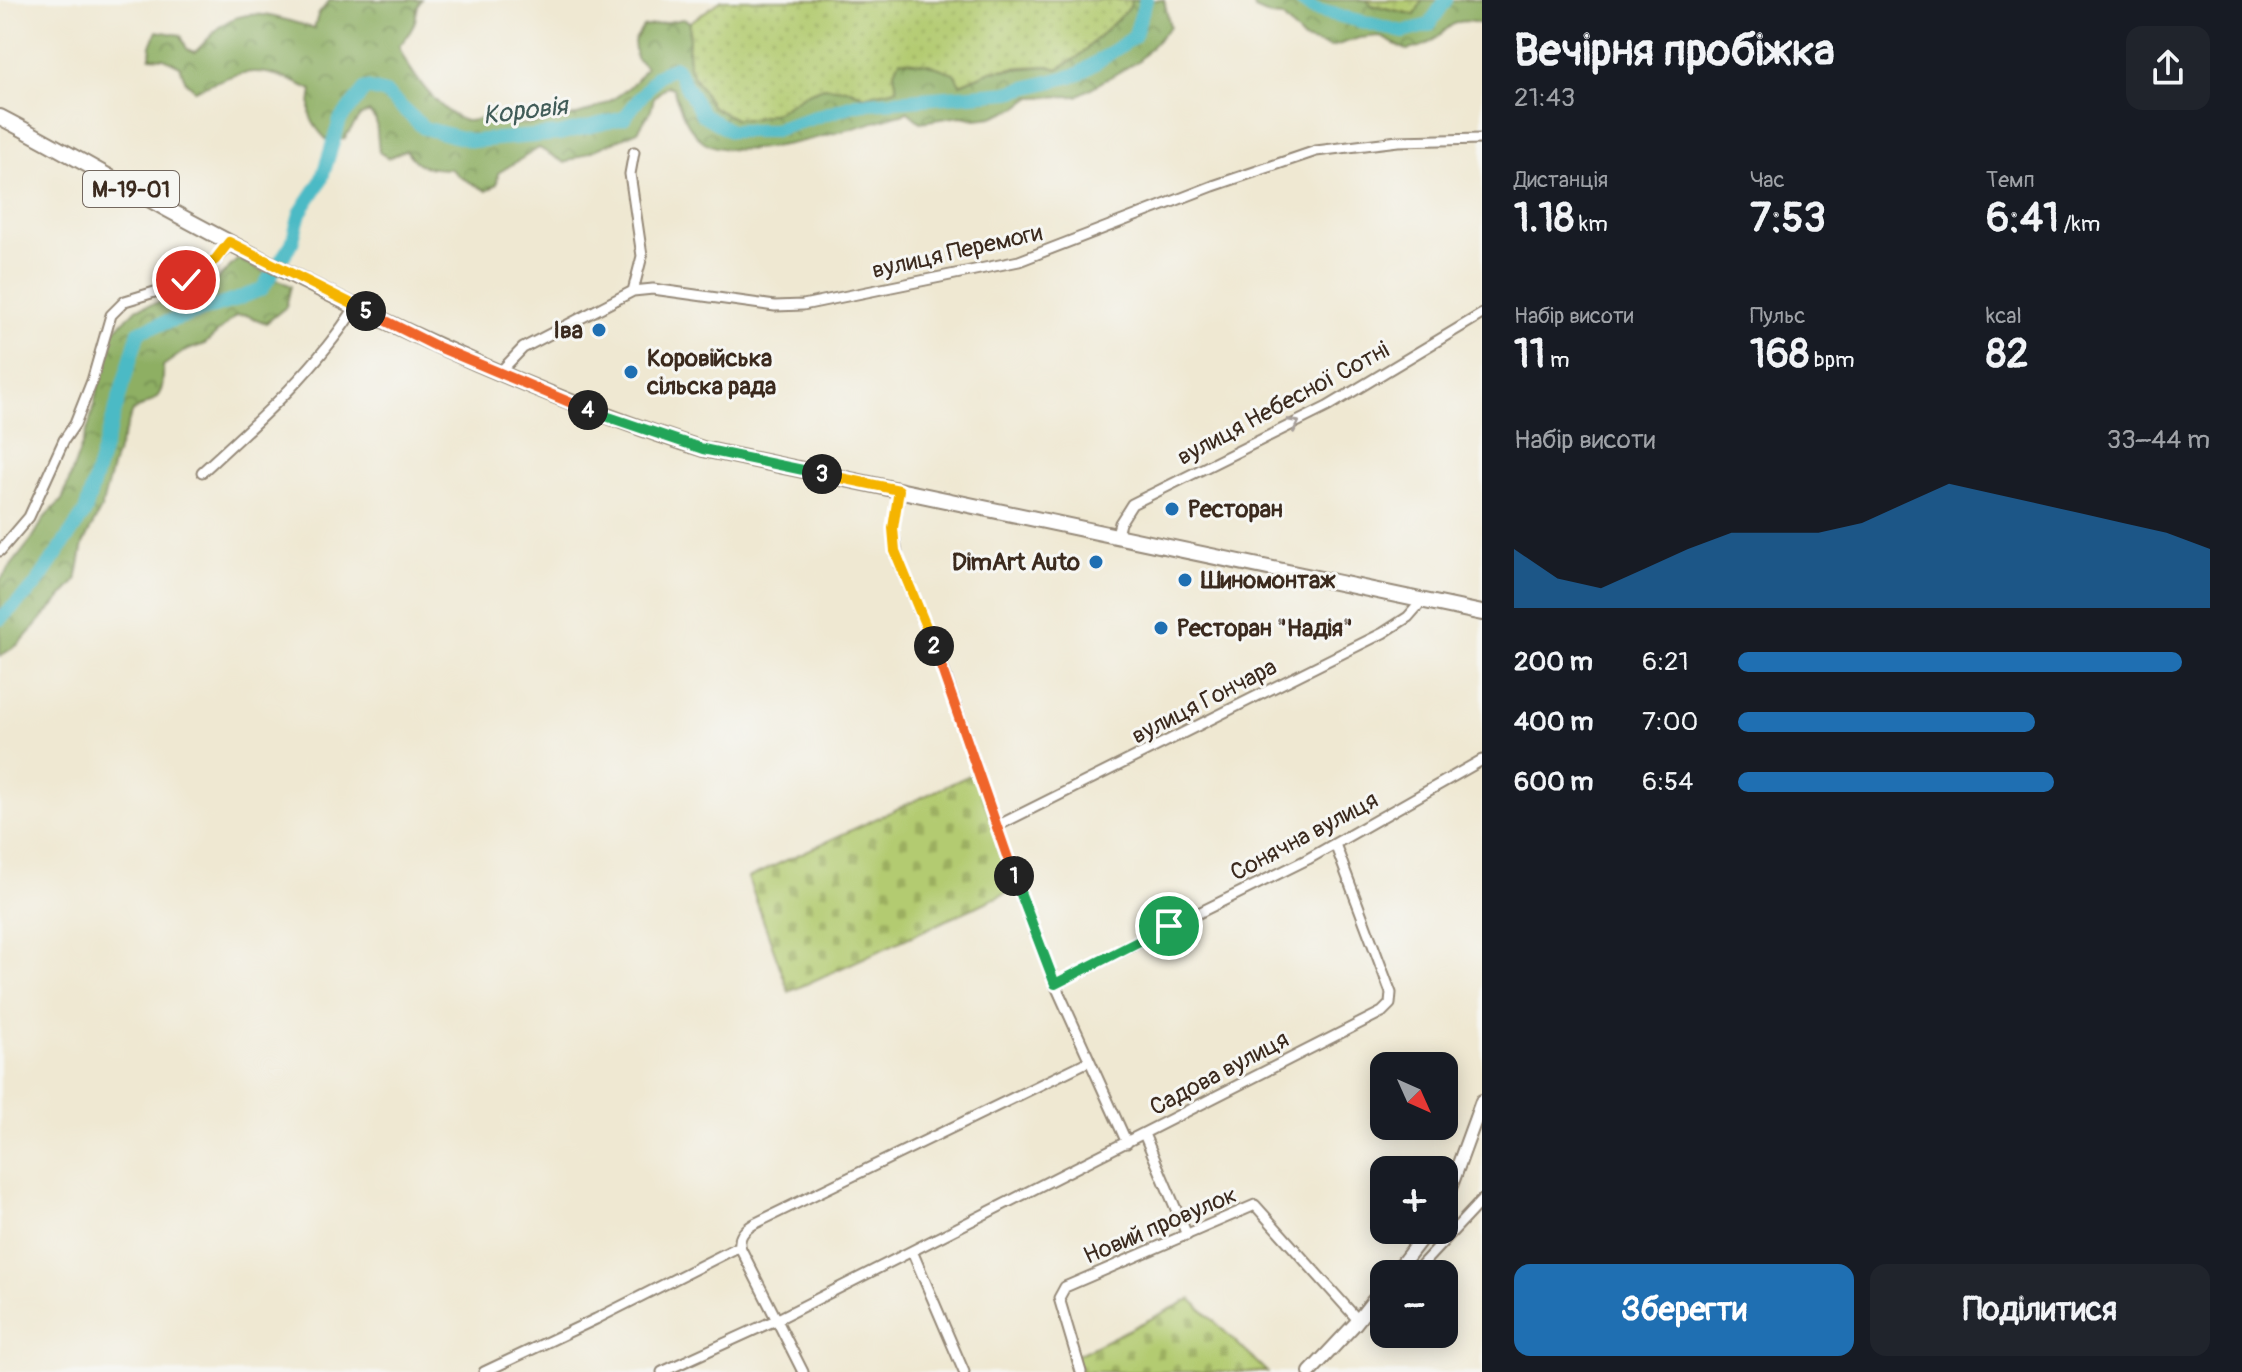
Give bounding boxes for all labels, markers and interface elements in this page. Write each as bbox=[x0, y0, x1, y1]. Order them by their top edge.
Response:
text: Вечірня пробіжка bbox=[1514, 24, 1835, 79]
button: share bbox=[2126, 26, 2210, 110]
text: 21:43 bbox=[1514, 82, 1575, 114]
water label: Коровія bbox=[481, 90, 572, 132]
text: Дистанція bbox=[1514, 166, 1608, 194]
text: Час bbox=[1750, 166, 1785, 194]
text: Темп bbox=[1986, 166, 2035, 194]
road number: М-19-01 bbox=[83, 171, 179, 207]
text: 1.18 bbox=[1514, 194, 1574, 243]
text: 7:53 bbox=[1750, 194, 1826, 243]
text: 6:41 bbox=[1986, 194, 2059, 243]
text: km bbox=[1574, 210, 1608, 238]
text: /km bbox=[2059, 210, 2100, 238]
street label: вулиця Перемоги bbox=[869, 218, 1045, 285]
pin bbox=[152, 246, 220, 314]
icon: check bbox=[164, 258, 208, 302]
pin: 5 bbox=[346, 291, 386, 331]
text: 5 bbox=[360, 297, 372, 325]
text: Набір висоти bbox=[1514, 302, 1634, 330]
text: Пульс bbox=[1750, 302, 1805, 330]
text: kcal bbox=[1986, 302, 2022, 330]
place label: Іва bbox=[553, 316, 583, 345]
marker: Іва bbox=[590, 321, 608, 339]
text: 11 bbox=[1514, 330, 1545, 379]
text: 168 bbox=[1750, 330, 1809, 379]
text: 82 bbox=[1986, 330, 2029, 379]
street label: вулиця Небесної Сотні bbox=[1172, 335, 1394, 472]
place label: Коровійська сільска рада bbox=[646, 344, 776, 401]
text: m bbox=[1545, 346, 1570, 374]
text: bpm bbox=[1809, 346, 1855, 374]
marker: Коровійська сільска рада bbox=[622, 363, 640, 381]
pin: 4 bbox=[568, 390, 608, 430]
text: 4 bbox=[582, 396, 594, 424]
one-way arrow bbox=[1285, 419, 1300, 434]
text: Набір висоти bbox=[1514, 424, 1655, 456]
text: 33–44 m bbox=[2107, 424, 2210, 456]
pin: 3 bbox=[802, 454, 842, 494]
text: 3 bbox=[816, 460, 828, 488]
place label: Ресторан bbox=[1188, 495, 1283, 524]
marker: Ресторан bbox=[1163, 500, 1181, 518]
place label: DimArt Auto bbox=[952, 548, 1080, 577]
marker: DimArt Auto bbox=[1087, 553, 1105, 571]
place label: Шиномонтаж bbox=[1200, 566, 1336, 595]
marker: Шиномонтаж bbox=[1176, 571, 1194, 589]
place label: Ресторан "Надія" bbox=[1177, 614, 1353, 643]
marker: Ресторан "Надія" bbox=[1152, 619, 1170, 637]
pin: 2 bbox=[914, 626, 954, 666]
text: 2 bbox=[928, 632, 940, 660]
text: 200 m bbox=[1514, 646, 1593, 678]
text: 6:21 bbox=[1642, 646, 1689, 678]
street label: вулиця Гончара bbox=[1127, 652, 1282, 750]
text: 400 m bbox=[1514, 706, 1593, 738]
text: 7:00 bbox=[1642, 706, 1698, 738]
text: 600 m bbox=[1514, 766, 1593, 798]
text: 6:54 bbox=[1642, 766, 1693, 798]
street label: Сонячна вулиця bbox=[1225, 785, 1383, 888]
pin: 1 bbox=[994, 856, 1034, 896]
text: 1 bbox=[1010, 862, 1018, 890]
pin bbox=[1135, 892, 1203, 960]
icon: arrive bbox=[1147, 904, 1191, 948]
street label: Садова вулиця bbox=[1145, 1025, 1294, 1122]
north arrow bbox=[1370, 1052, 1458, 1140]
map controls bbox=[1370, 1052, 1458, 1348]
button: + bbox=[1370, 1156, 1458, 1244]
street label: Новий провулок bbox=[1079, 1180, 1241, 1271]
button: − bbox=[1370, 1260, 1458, 1348]
button: Зберегти bbox=[1514, 1264, 1854, 1356]
button: Поділитися bbox=[1870, 1264, 2210, 1356]

